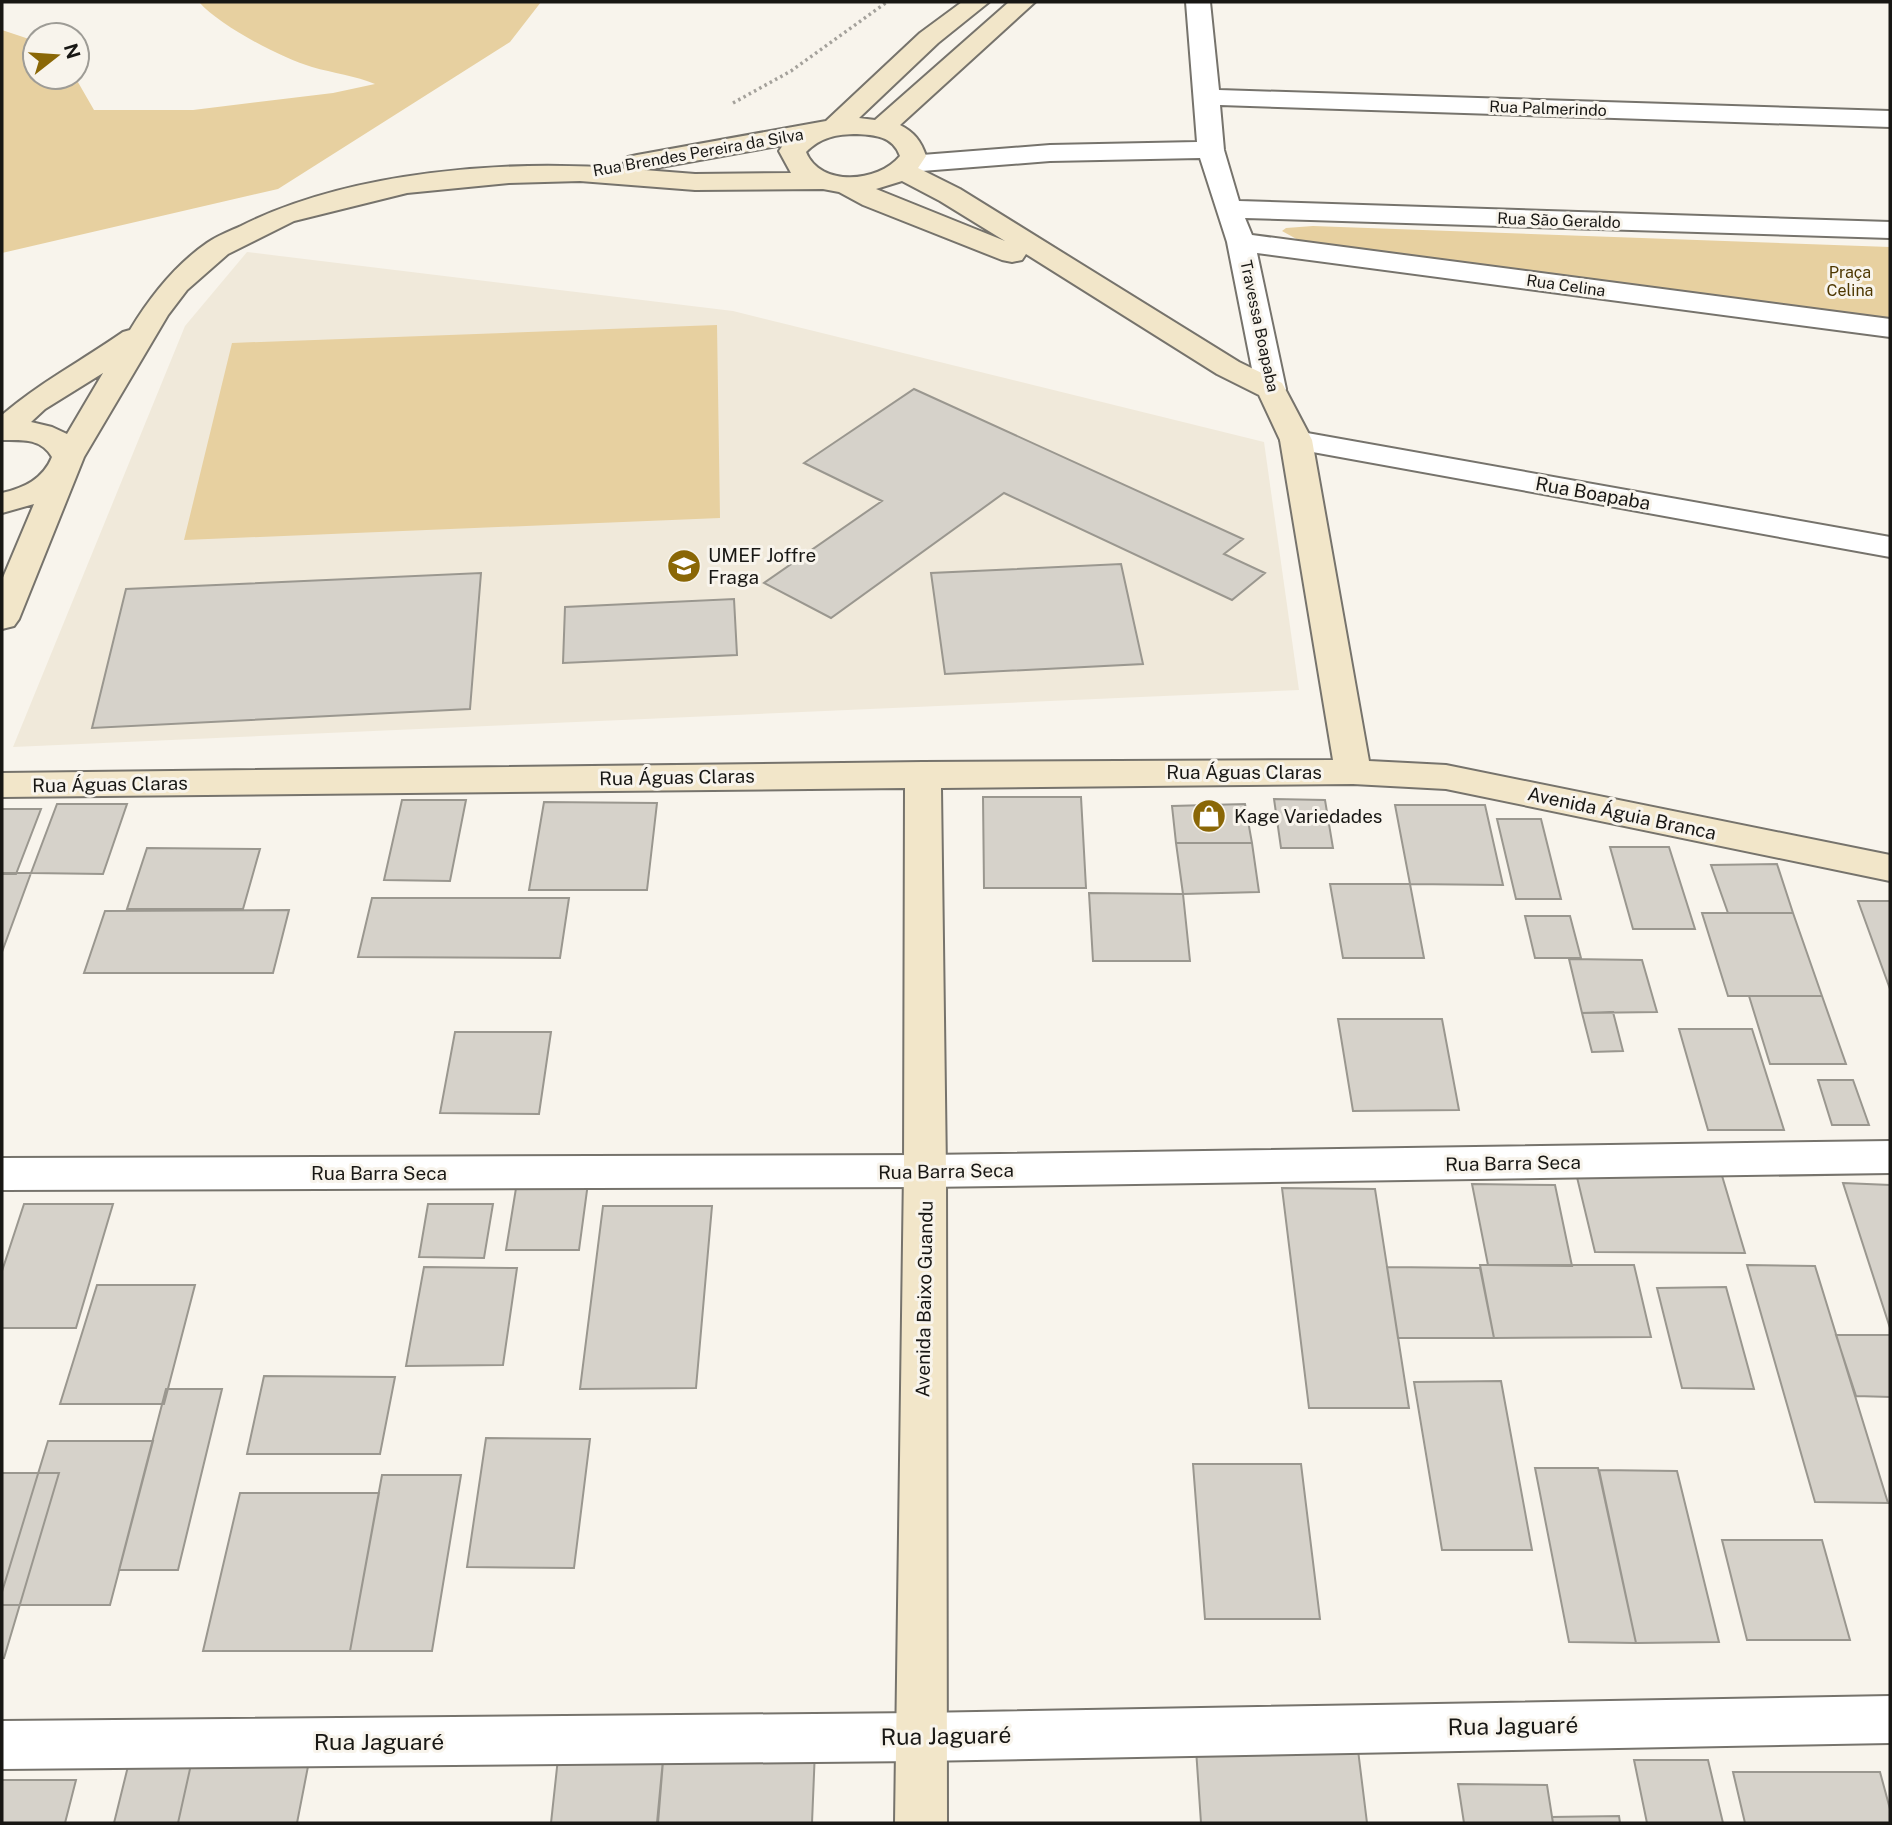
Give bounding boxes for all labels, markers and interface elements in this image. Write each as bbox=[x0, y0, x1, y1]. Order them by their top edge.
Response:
north arrow bbox=[21, 21, 91, 91]
text: N bbox=[60, 41, 85, 61]
street label: Rua Palmerindo bbox=[1489, 97, 1607, 120]
street label: Rua Brendes Pereira da Silva bbox=[591, 125, 805, 180]
street label: Rua São Geraldo bbox=[1497, 209, 1621, 232]
street label: Travessa Boapaba bbox=[1236, 258, 1283, 394]
park label: Praça Celina bbox=[1827, 263, 1873, 300]
street label: Rua Celina bbox=[1525, 271, 1607, 300]
street label: Rua Boapaba bbox=[1534, 472, 1652, 514]
place label: UMEF Joffre Fraga bbox=[708, 544, 816, 588]
school or university icon: UMEF Joffre Fraga bbox=[665, 547, 703, 585]
street label: Rua Águas Claras bbox=[1166, 761, 1322, 783]
street label: Rua Águas Claras bbox=[599, 765, 755, 789]
street label: Rua Águas Claras bbox=[32, 772, 188, 796]
street label: Avenida Águia Branca bbox=[1526, 782, 1718, 844]
shop icon: Kage Variedades bbox=[1190, 797, 1228, 835]
place label: Kage Variedades bbox=[1234, 805, 1382, 827]
street label: Rua Barra Seca bbox=[1445, 1151, 1581, 1175]
street label: Rua Barra Seca bbox=[878, 1159, 1014, 1183]
street label: Rua Barra Seca bbox=[311, 1162, 447, 1184]
street label: Avenida Baixo Guandu bbox=[911, 1200, 937, 1398]
street label: Rua Jaguaré bbox=[1447, 1711, 1579, 1740]
street label: Rua Jaguaré bbox=[880, 1721, 1012, 1750]
street label: Rua Jaguaré bbox=[314, 1728, 444, 1755]

